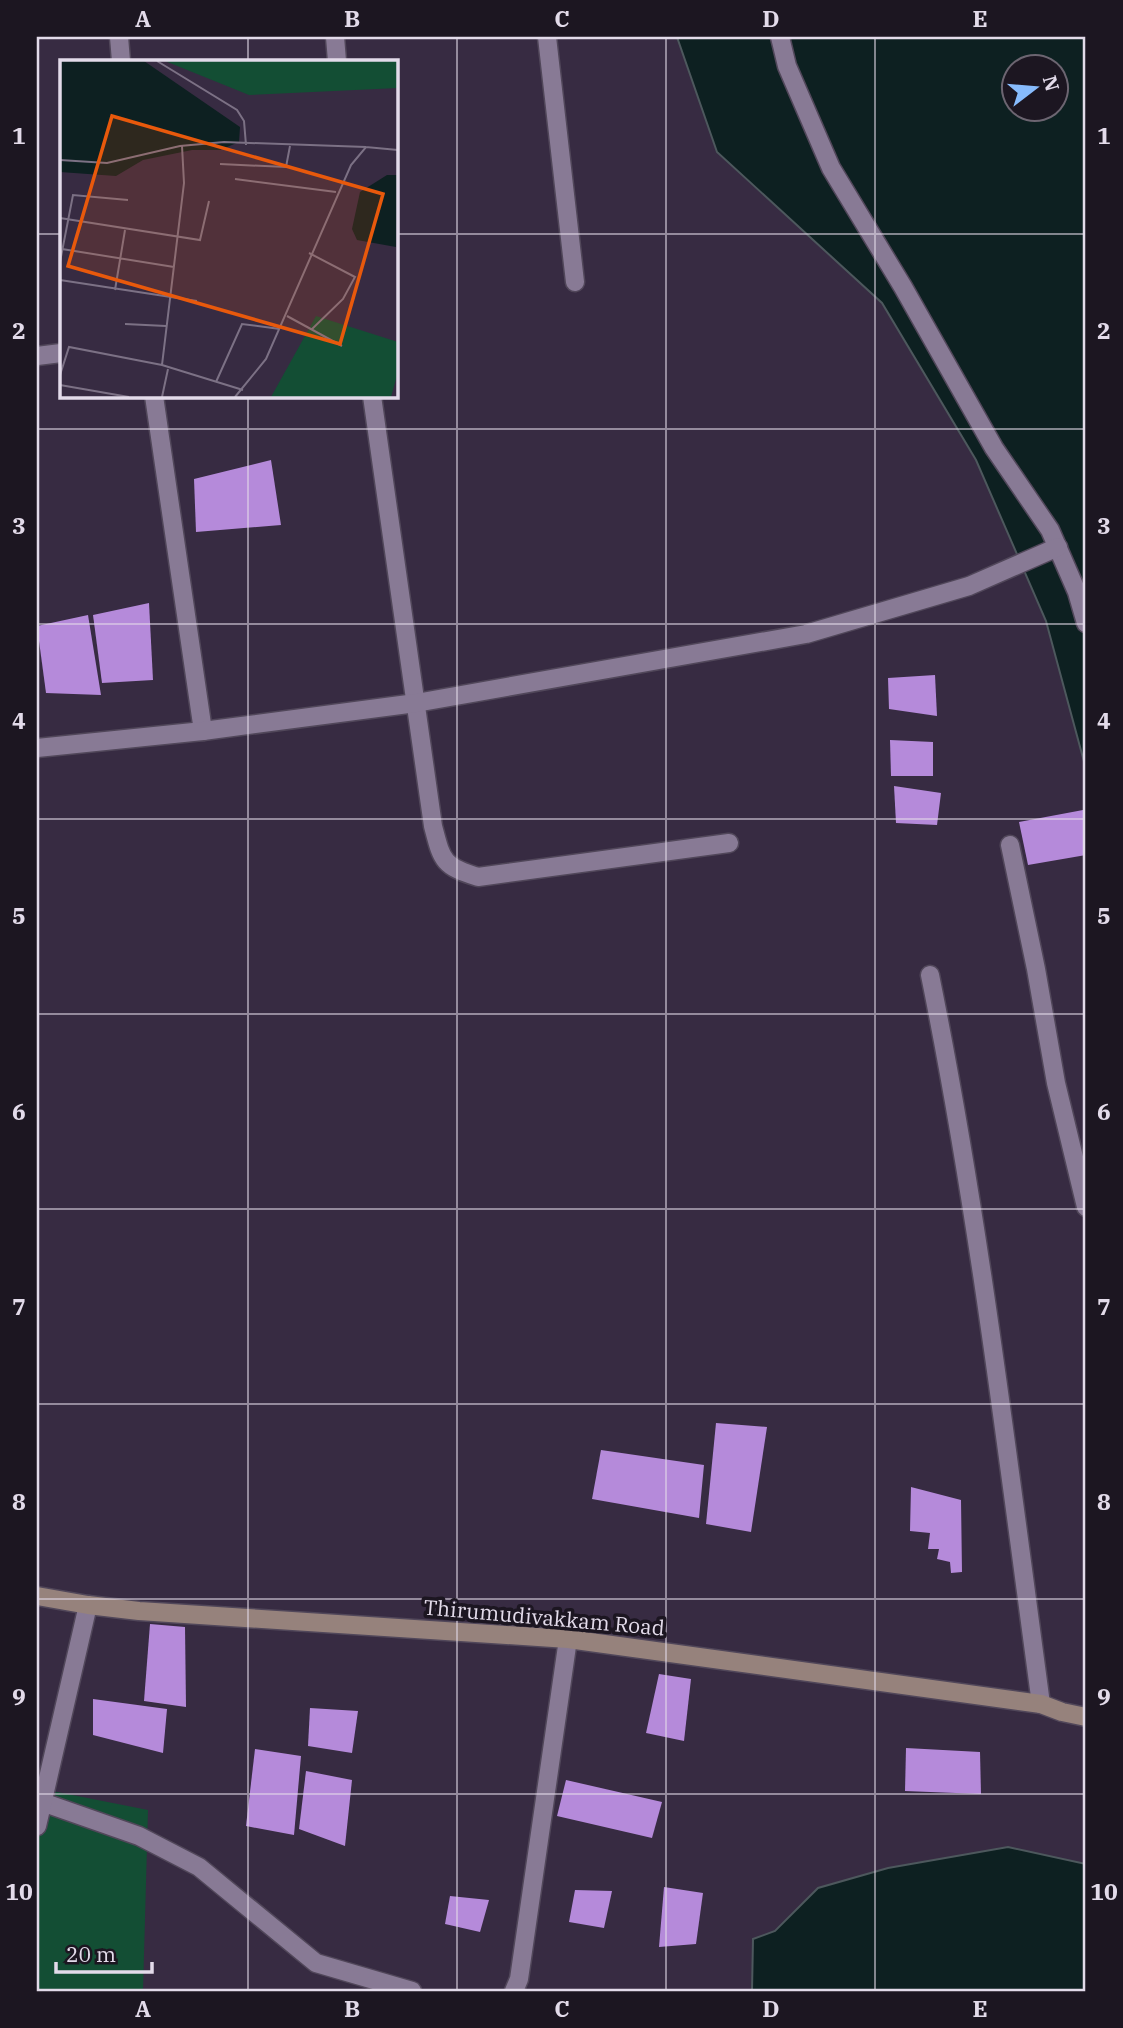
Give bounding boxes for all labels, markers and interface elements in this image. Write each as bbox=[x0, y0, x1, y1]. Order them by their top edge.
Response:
text: A bbox=[135, 3, 151, 33]
text: B bbox=[344, 3, 360, 33]
text: C bbox=[554, 3, 570, 33]
text: D bbox=[762, 3, 780, 33]
text: E bbox=[972, 3, 988, 33]
north arrow bbox=[1000, 52, 1070, 122]
inset map bbox=[60, 60, 397, 397]
text: N bbox=[1038, 73, 1065, 94]
text: 1 bbox=[12, 120, 26, 150]
text: 1 bbox=[1097, 120, 1111, 150]
text: 2 bbox=[12, 315, 26, 345]
text: 2 bbox=[1097, 315, 1111, 345]
text: 3 bbox=[12, 510, 26, 540]
text: 3 bbox=[1097, 510, 1111, 540]
text: 4 bbox=[12, 705, 26, 735]
text: 4 bbox=[1097, 705, 1111, 735]
text: 5 bbox=[12, 900, 26, 930]
text: 5 bbox=[1097, 900, 1111, 930]
text: 6 bbox=[12, 1096, 26, 1126]
text: 6 bbox=[1097, 1096, 1111, 1126]
text: 7 bbox=[12, 1291, 26, 1321]
text: 7 bbox=[1097, 1291, 1111, 1321]
text: 8 bbox=[12, 1486, 26, 1516]
text: 8 bbox=[1097, 1486, 1111, 1516]
street label: Thirumudivakkam Road bbox=[422, 1593, 666, 1642]
text: 9 bbox=[12, 1681, 26, 1711]
text: 9 bbox=[1097, 1681, 1111, 1711]
text: 10 bbox=[5, 1876, 33, 1906]
text: 10 bbox=[1090, 1876, 1118, 1906]
scale bar bbox=[56, 1930, 152, 1974]
text: 20 m bbox=[66, 1940, 116, 1968]
text: A bbox=[135, 1993, 151, 2023]
text: B bbox=[344, 1993, 360, 2023]
text: C bbox=[554, 1993, 570, 2023]
text: D bbox=[762, 1993, 780, 2023]
text: E bbox=[972, 1993, 988, 2023]

